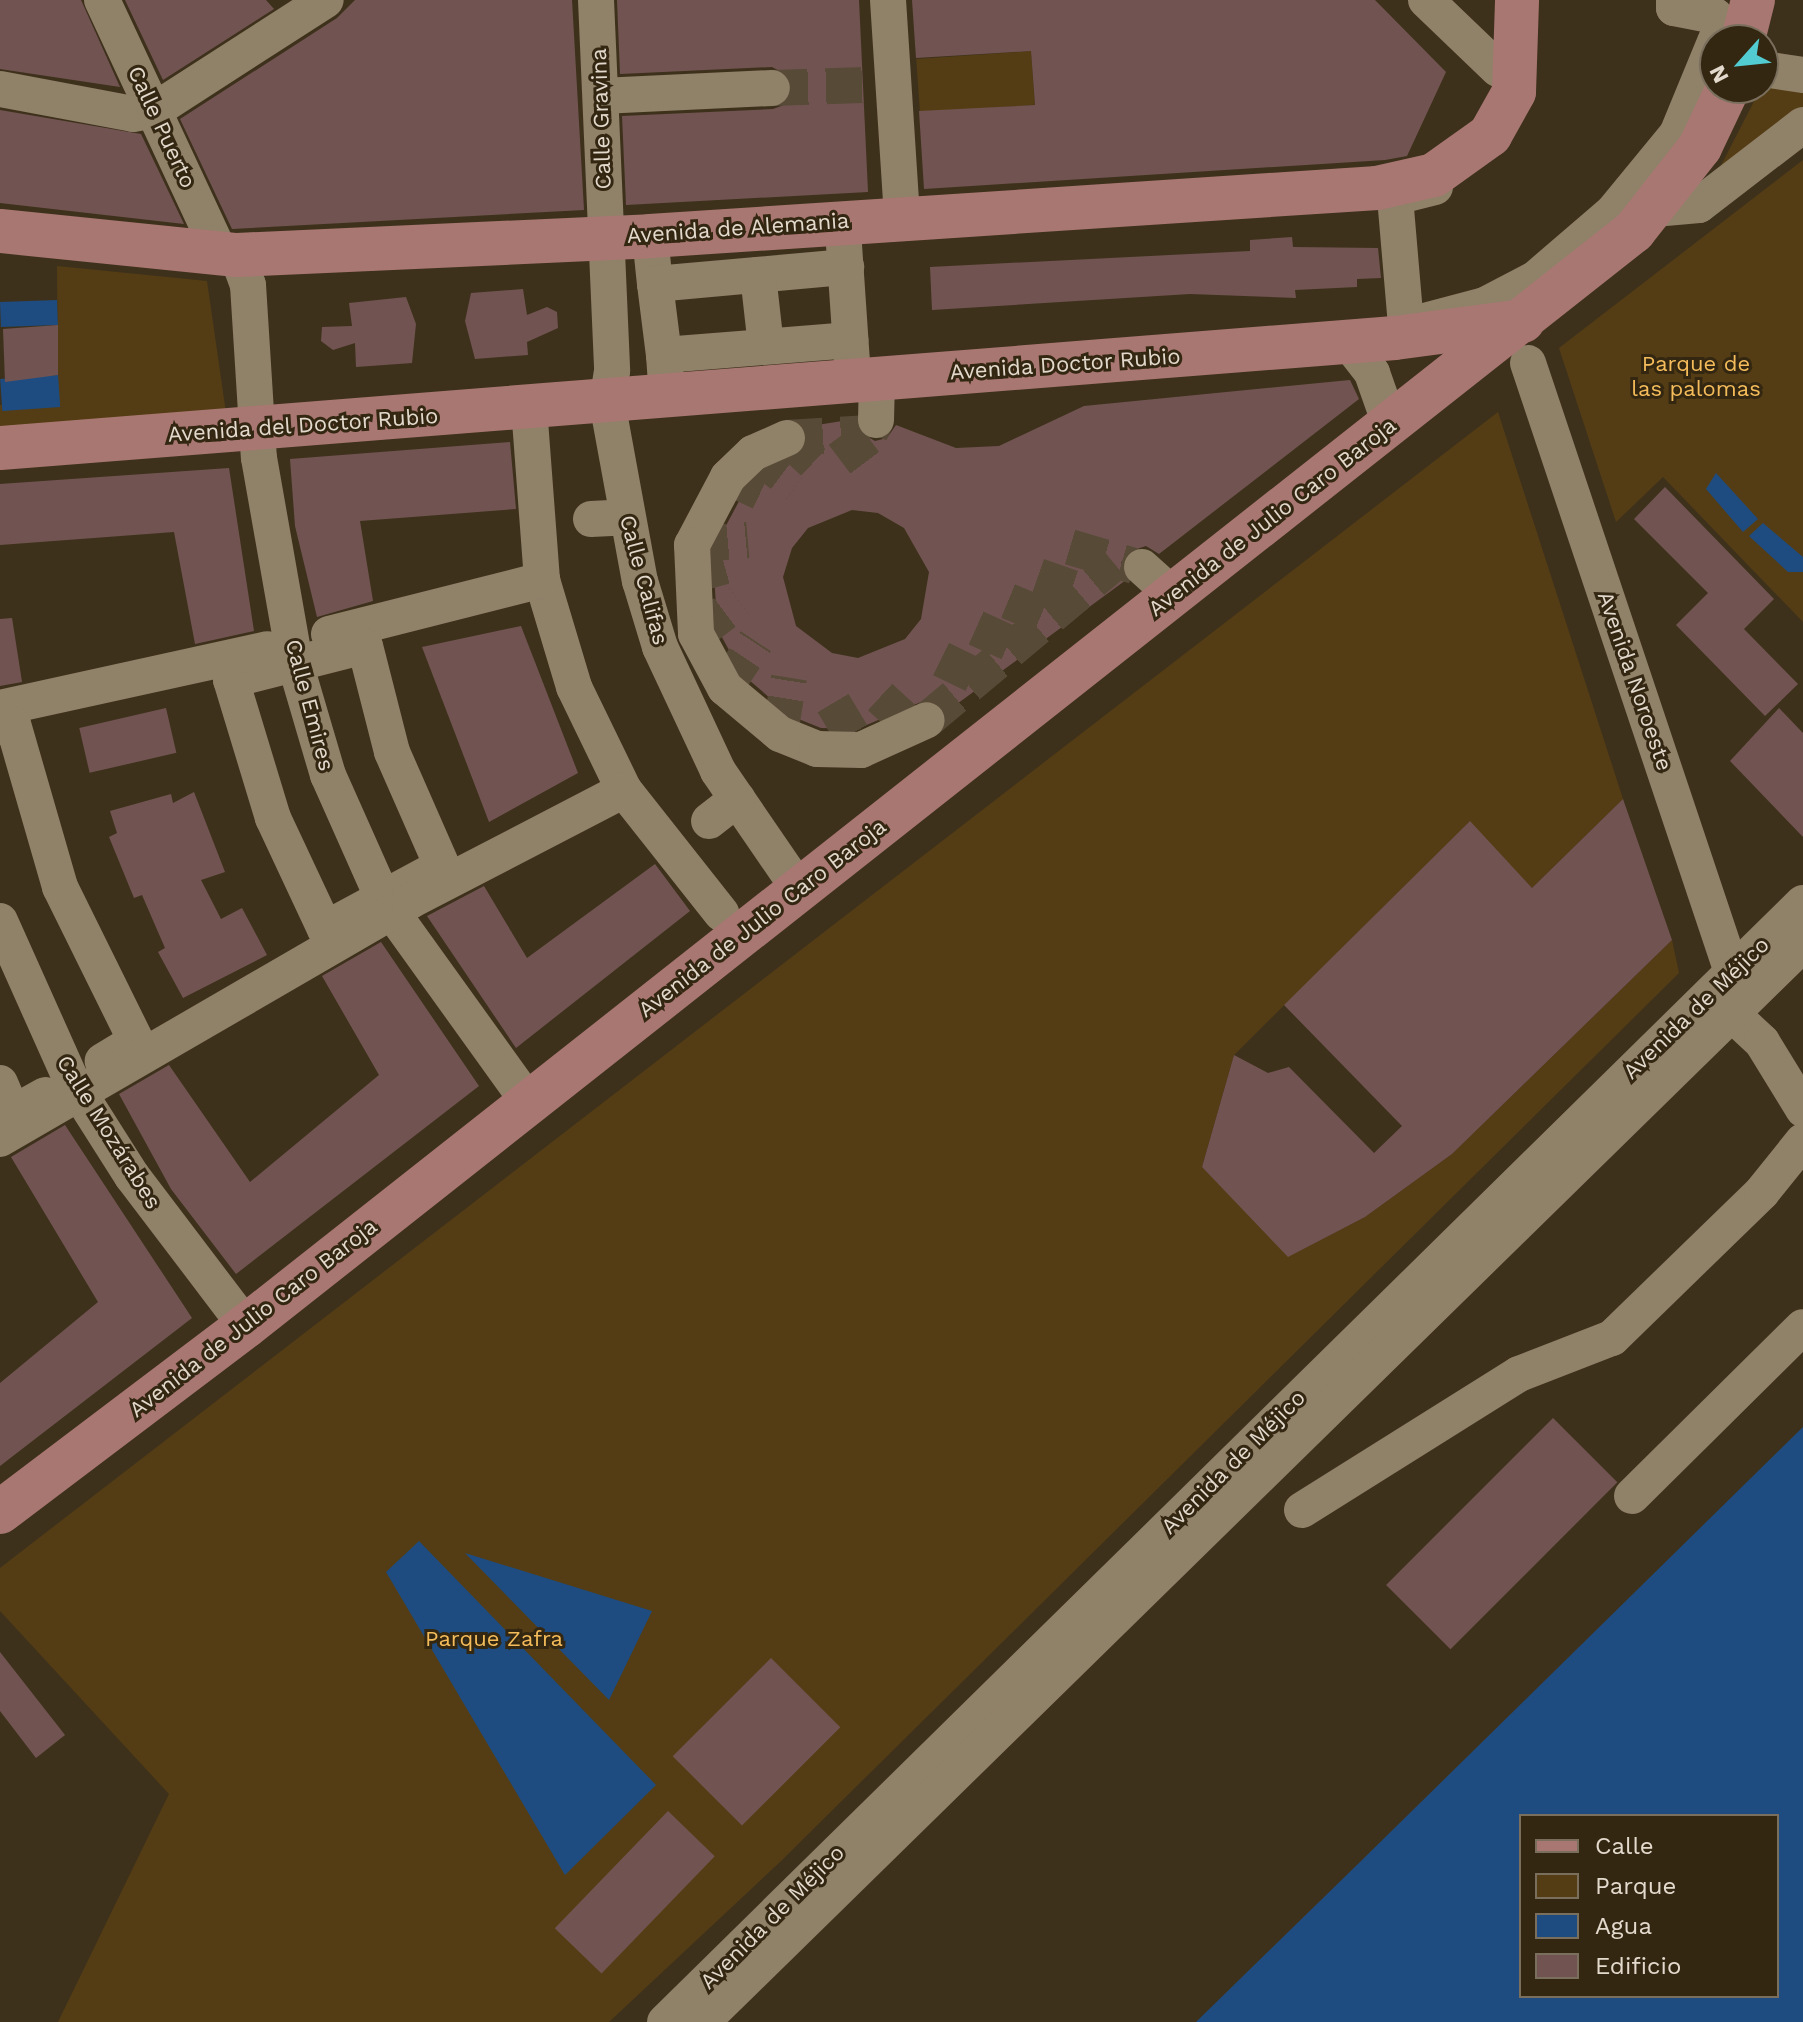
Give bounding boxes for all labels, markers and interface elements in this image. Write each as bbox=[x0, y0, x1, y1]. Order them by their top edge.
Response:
north arrow bbox=[1699, 24, 1779, 104]
street label: Calle Gravina bbox=[585, 48, 617, 190]
text: N bbox=[1704, 61, 1734, 87]
street label: Calle Puerto bbox=[122, 62, 202, 192]
street label: Avenida de Alemania bbox=[625, 207, 851, 249]
street label: Avenida Doctor Rubio bbox=[948, 343, 1182, 385]
park label: Parque de las palomas bbox=[1631, 350, 1761, 402]
street label: Avenida del Doctor Rubio bbox=[166, 402, 440, 448]
street label: Avenida de Julio Caro Baroja bbox=[1142, 412, 1402, 622]
street label: Calle Califas bbox=[614, 512, 674, 648]
street label: Avenida Noroeste bbox=[1592, 588, 1678, 774]
street label: Calle Emires bbox=[280, 636, 340, 774]
street label: Avenida de Julio Caro Baroja bbox=[632, 813, 892, 1023]
street label: Avenida de Méjico bbox=[1617, 931, 1775, 1085]
street label: Calle Mozárabes bbox=[51, 1050, 167, 1214]
street label: Avenida de Julio Caro Baroja bbox=[123, 1213, 383, 1423]
street label: Avenida de Méjico bbox=[1155, 1384, 1311, 1540]
park label: Parque Zafra bbox=[425, 1626, 563, 1652]
legend bbox=[1519, 1814, 1779, 1998]
text: Calle bbox=[1595, 1832, 1654, 1860]
street label: Avenida de Méjico bbox=[694, 1839, 850, 1995]
text: Parque bbox=[1595, 1872, 1676, 1900]
text: Agua bbox=[1595, 1912, 1652, 1940]
text: Edificio bbox=[1595, 1952, 1681, 1980]

